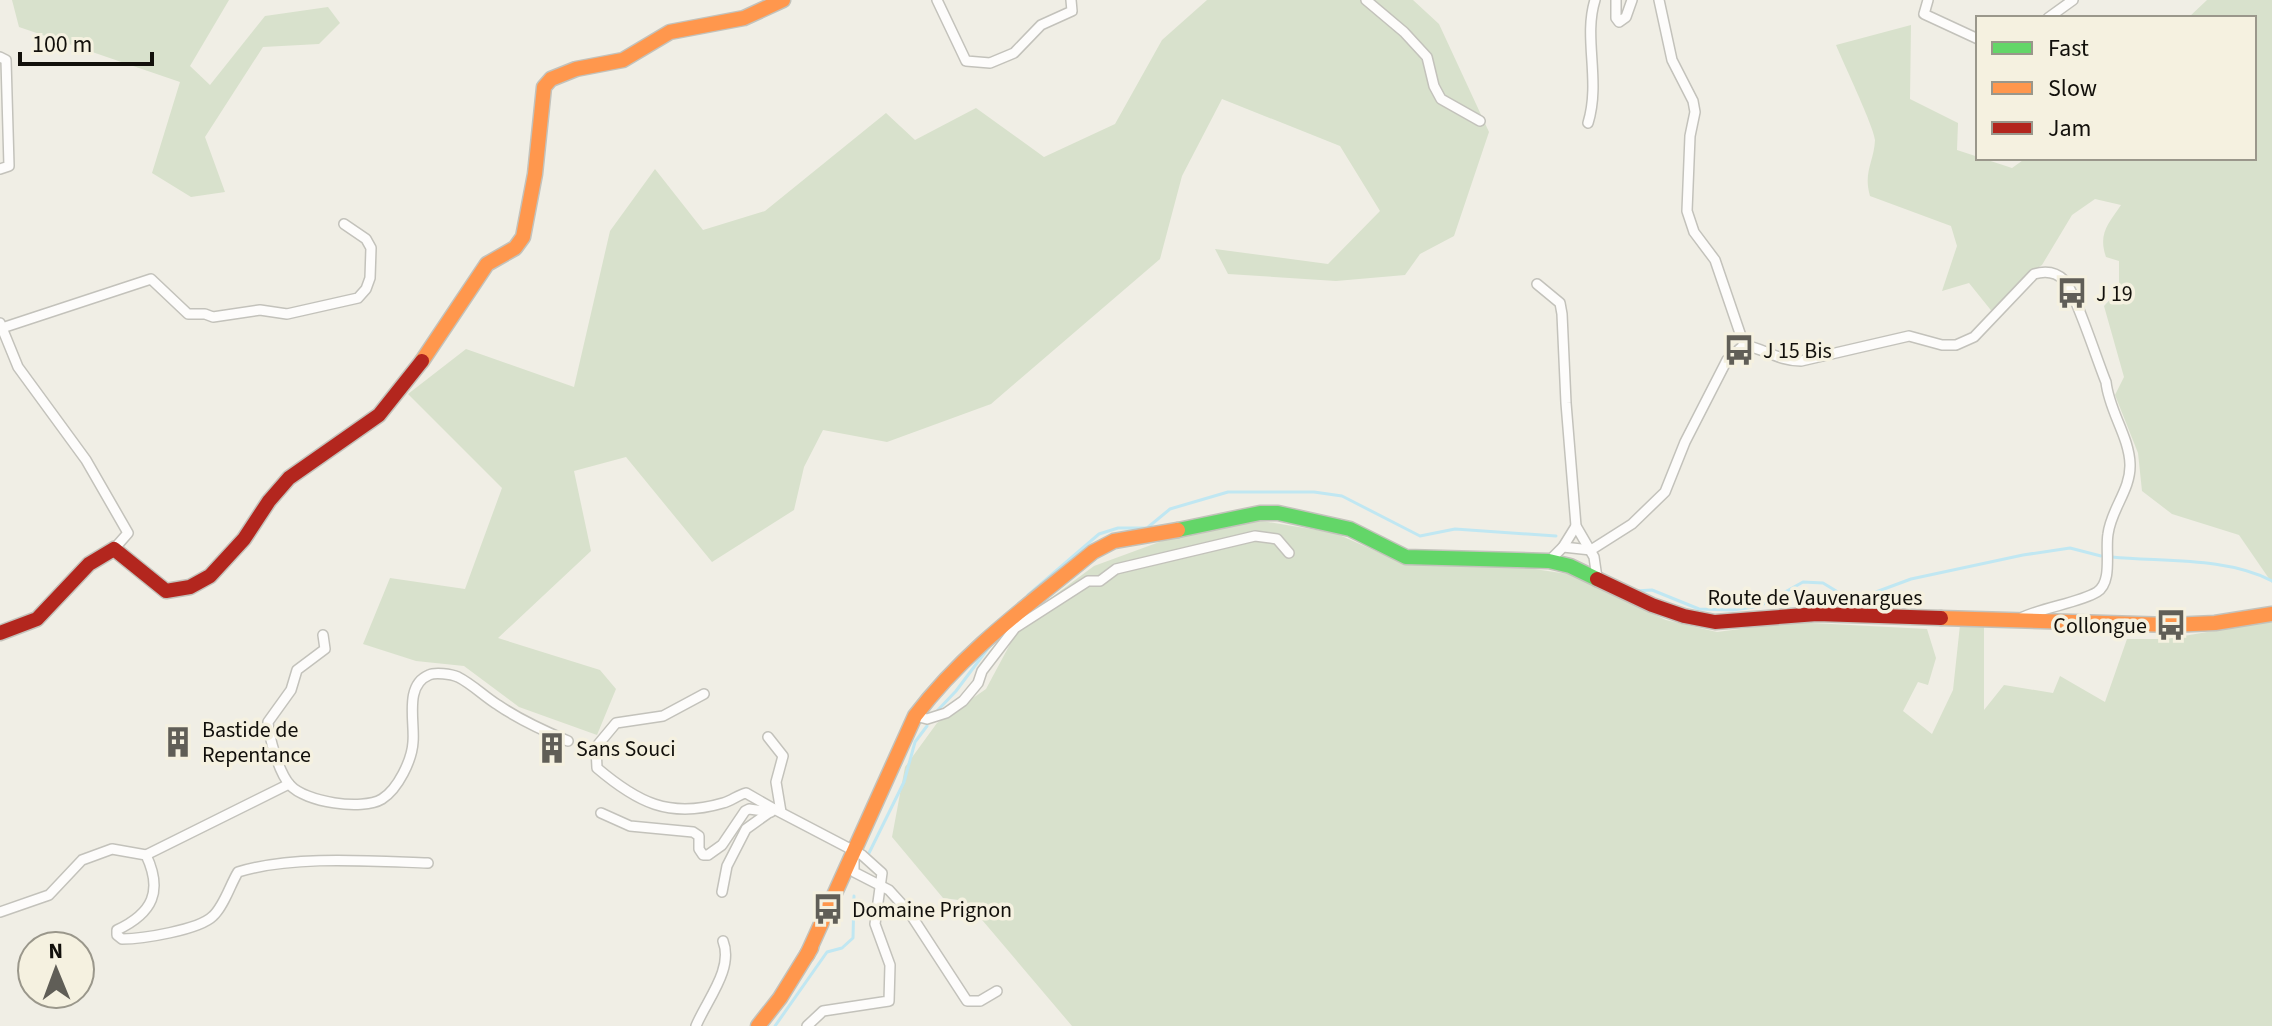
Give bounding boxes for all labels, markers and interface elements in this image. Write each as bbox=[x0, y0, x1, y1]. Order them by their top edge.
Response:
scale bar bbox=[20, 16, 152, 66]
legend bbox=[1976, 16, 2256, 160]
text: 100 m bbox=[32, 27, 92, 62]
text: Fast bbox=[2048, 31, 2089, 66]
text: Slow bbox=[2048, 71, 2097, 106]
text: Jam bbox=[2048, 111, 2092, 146]
bus stop icon: J 19 bbox=[2055, 276, 2089, 310]
place label: J 19 bbox=[2096, 278, 2133, 310]
bus stop icon: J 15 Bis bbox=[1722, 333, 1756, 367]
place label: J 15 Bis bbox=[1763, 335, 1832, 367]
street label: Route de Vauvenargues bbox=[1708, 582, 1922, 614]
bus stop icon: Collongue bbox=[2154, 608, 2188, 642]
place label: Collongue bbox=[2053, 610, 2147, 642]
place label: Bastide de Repentance bbox=[202, 714, 311, 771]
building icon: Bastide de Repentance bbox=[161, 725, 195, 759]
building icon: Sans Souci bbox=[535, 731, 569, 765]
place label: Sans Souci bbox=[576, 733, 676, 765]
bus stop icon: Domaine Prignon bbox=[811, 892, 845, 926]
place label: Domaine Prignon bbox=[852, 894, 1012, 926]
north arrow bbox=[16, 930, 96, 1010]
text: N bbox=[48, 935, 63, 967]

